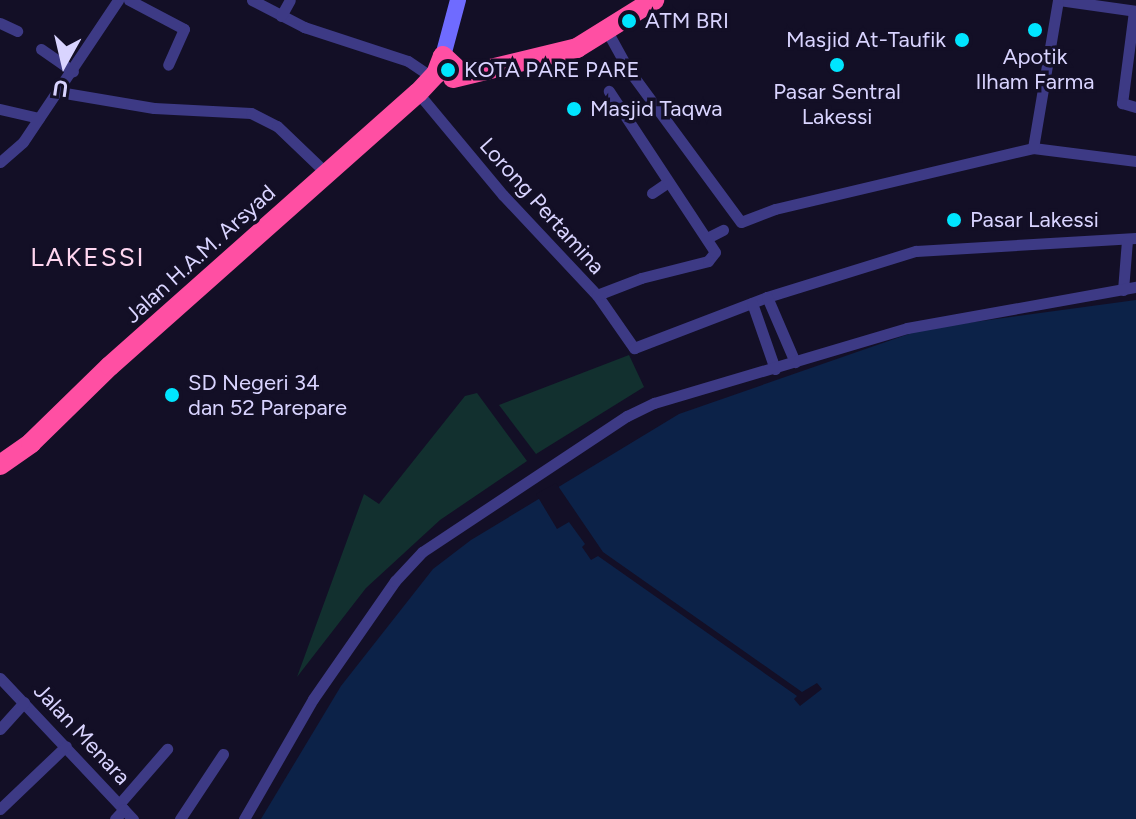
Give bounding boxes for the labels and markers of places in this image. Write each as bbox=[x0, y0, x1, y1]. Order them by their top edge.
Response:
place label: ATM BRI bbox=[645, 8, 729, 34]
marker: ATM BRI bbox=[620, 12, 638, 30]
marker: Apotik Ilham Farma bbox=[1026, 21, 1044, 39]
place label: Masjid At-Taufik bbox=[786, 27, 946, 53]
marker: Masjid At-Taufik bbox=[953, 31, 971, 49]
place label: Apotik Ilham Farma bbox=[976, 43, 1094, 94]
marker: Pasar Sentral Lakessi bbox=[828, 56, 846, 74]
place label: KOTA PARE PARE bbox=[464, 57, 640, 83]
marker: KOTA PARE PARE bbox=[439, 61, 457, 79]
place label: Pasar Sentral Lakessi bbox=[773, 78, 901, 130]
place label: Masjid Taqwa bbox=[590, 96, 722, 122]
marker: Masjid Taqwa bbox=[565, 100, 583, 118]
place label: Pasar Lakessi bbox=[970, 207, 1099, 233]
marker: Pasar Lakessi bbox=[945, 211, 963, 229]
place label: SD Negeri 34 dan 52 Parepare bbox=[188, 369, 347, 420]
marker: SD Negeri 34 dan 52 Parepare bbox=[163, 386, 181, 404]

